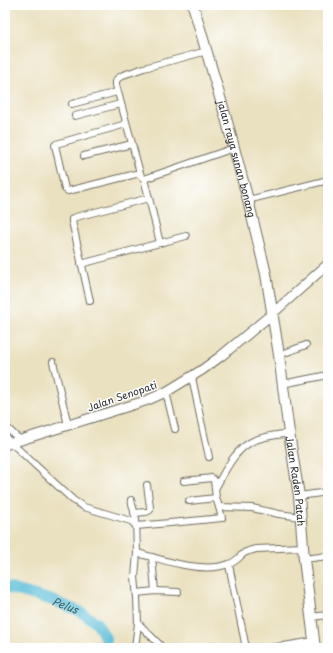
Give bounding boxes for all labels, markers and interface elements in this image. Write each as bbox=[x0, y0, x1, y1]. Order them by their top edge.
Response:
street label: jalan raya sunan bonang bbox=[214, 97, 260, 219]
street label: Jalan Senopati bbox=[85, 377, 159, 414]
street label: Jalan Raden Patah bbox=[283, 435, 309, 527]
water label: Pelus bbox=[50, 592, 82, 618]

